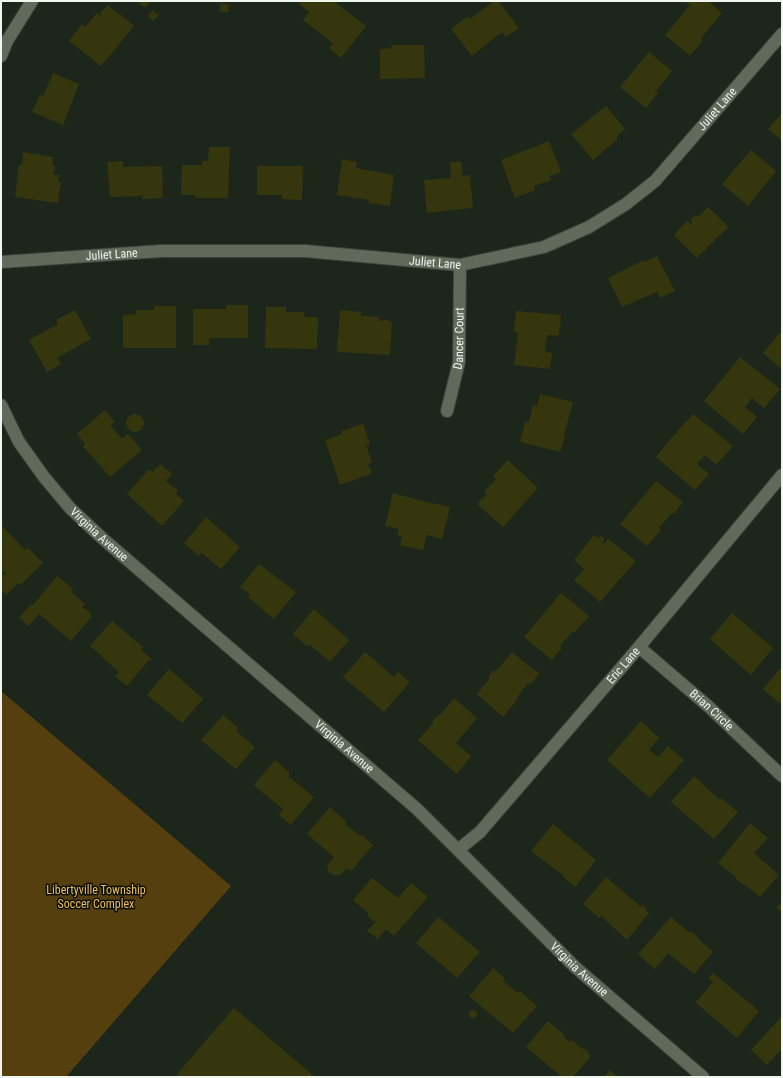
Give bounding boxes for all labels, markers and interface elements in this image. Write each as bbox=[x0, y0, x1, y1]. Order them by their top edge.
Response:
street label: Juliet Lane bbox=[695, 84, 740, 133]
street label: Juliet Lane bbox=[85, 246, 139, 263]
street label: Juliet Lane bbox=[409, 253, 462, 272]
street label: Dancer Court bbox=[450, 307, 467, 371]
street label: Virginia Avenue bbox=[67, 505, 131, 565]
street label: Eric Lane bbox=[604, 644, 643, 687]
street label: Brian Circle bbox=[687, 686, 737, 734]
street label: Virginia Avenue bbox=[312, 717, 377, 776]
park label: Libertyville Township Soccer Complex bbox=[46, 883, 146, 911]
street label: Virginia Avenue bbox=[547, 939, 611, 999]

